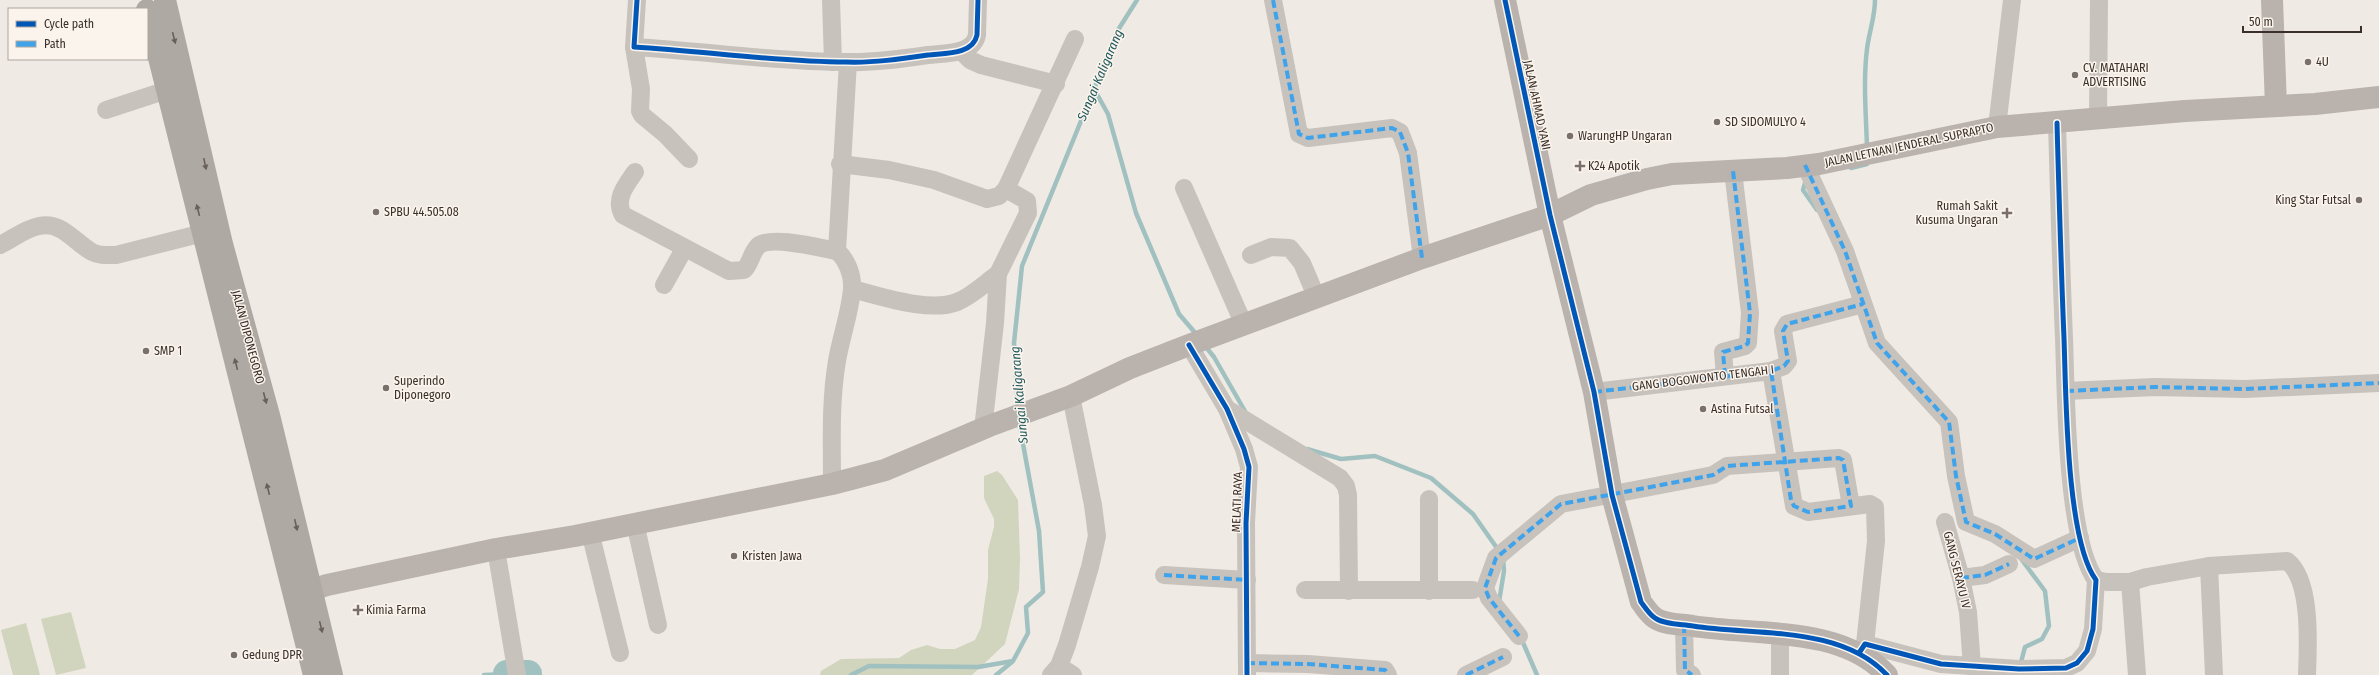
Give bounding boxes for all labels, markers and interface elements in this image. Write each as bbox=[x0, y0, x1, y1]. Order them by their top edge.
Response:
legend bbox=[8, 8, 148, 60]
scale bar bbox=[2243, 8, 2361, 34]
text: 50 m bbox=[2249, 15, 2273, 29]
text: Cycle path bbox=[44, 17, 94, 31]
water label: Sungai Kaligarang bbox=[1074, 27, 1126, 124]
one-way arrow bbox=[172, 32, 178, 44]
text: Path bbox=[44, 37, 66, 51]
place label: 4U bbox=[2316, 55, 2329, 69]
marker: 4U bbox=[2303, 57, 2313, 67]
street label: JALAN AHMAD YANI bbox=[1521, 59, 1553, 151]
place label: CV. MATAHARI ADVERTISING bbox=[2083, 61, 2149, 89]
marker: CV. MATAHARI ADVERTISING bbox=[2070, 70, 2080, 80]
place label: SD SIDOMULYO 4 bbox=[1725, 115, 1806, 129]
marker: SD SIDOMULYO 4 bbox=[1712, 117, 1722, 127]
street label: JALAN LETNAN JENDERAL SUPRAPTO bbox=[1823, 120, 1995, 170]
place label: WarungHP Ungaran bbox=[1578, 129, 1672, 143]
marker: WarungHP Ungaran bbox=[1565, 131, 1575, 141]
one-way arrow bbox=[202, 158, 208, 170]
place label: K24 Apotik bbox=[1588, 159, 1640, 173]
marker: K24 Apotik bbox=[1575, 161, 1585, 171]
place label: King Star Futsal bbox=[2275, 193, 2351, 207]
marker: King Star Futsal bbox=[2354, 195, 2364, 205]
place label: Rumah Sakit Kusuma Ungaran bbox=[1915, 199, 1998, 227]
one-way arrow bbox=[194, 204, 200, 216]
place label: SPBU 44.505.08 bbox=[384, 205, 459, 219]
marker: SPBU 44.505.08 bbox=[371, 207, 381, 217]
marker: Rumah Sakit Kusuma Ungaran bbox=[2001, 207, 2013, 219]
street label: JALAN DIPONEGORO bbox=[229, 289, 267, 385]
place label: SMP 1 bbox=[154, 344, 182, 358]
water label: Sungai Kaligarang bbox=[1007, 345, 1031, 445]
marker: SMP 1 bbox=[141, 346, 151, 356]
one-way arrow bbox=[232, 357, 238, 370]
street label: GANG BOGOWONTO TENGAH I bbox=[1631, 362, 1775, 394]
place label: Superindo Diponegoro bbox=[394, 374, 451, 402]
marker: Superindo Diponegoro bbox=[381, 383, 391, 393]
one-way arrow bbox=[262, 393, 268, 405]
place label: Astina Futsal bbox=[1711, 402, 1773, 416]
marker: Astina Futsal bbox=[1698, 404, 1708, 414]
street label: MELATI RAYA bbox=[1229, 471, 1245, 533]
one-way arrow bbox=[265, 483, 271, 495]
one-way arrow bbox=[294, 518, 300, 531]
street label: GANG SERAYU IV bbox=[1941, 530, 1974, 611]
place label: Kristen Jawa bbox=[742, 549, 802, 563]
marker: Kristen Jawa bbox=[729, 551, 739, 561]
place label: Kimia Farma bbox=[366, 603, 426, 617]
marker: Kimia Farma bbox=[353, 605, 363, 615]
one-way arrow bbox=[318, 621, 324, 633]
place label: Gedung DPR bbox=[242, 648, 303, 662]
marker: Gedung DPR bbox=[229, 650, 239, 660]

